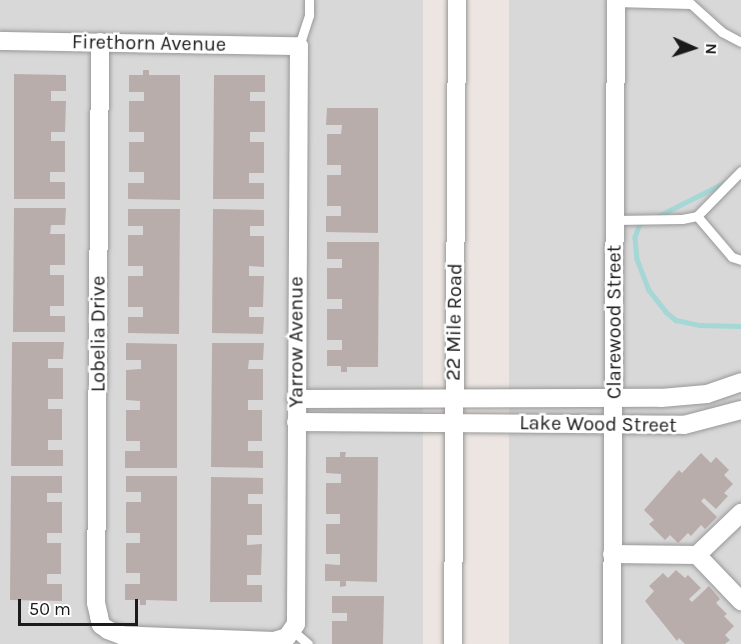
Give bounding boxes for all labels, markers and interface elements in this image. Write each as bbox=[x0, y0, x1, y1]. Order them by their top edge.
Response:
north arrow bbox=[663, 18, 723, 78]
street label: Firethorn Avenue bbox=[72, 30, 226, 56]
text: N bbox=[702, 43, 721, 55]
street label: Clarewood Street bbox=[602, 245, 626, 399]
street label: 22 Mile Road bbox=[441, 263, 467, 381]
street label: Lobelia Drive bbox=[86, 276, 110, 392]
street label: Yarrow Avenue bbox=[284, 276, 308, 408]
street label: Lake Wood Street bbox=[519, 411, 677, 437]
scale bar bbox=[21, 587, 141, 625]
text: 50 m bbox=[29, 598, 71, 620]

